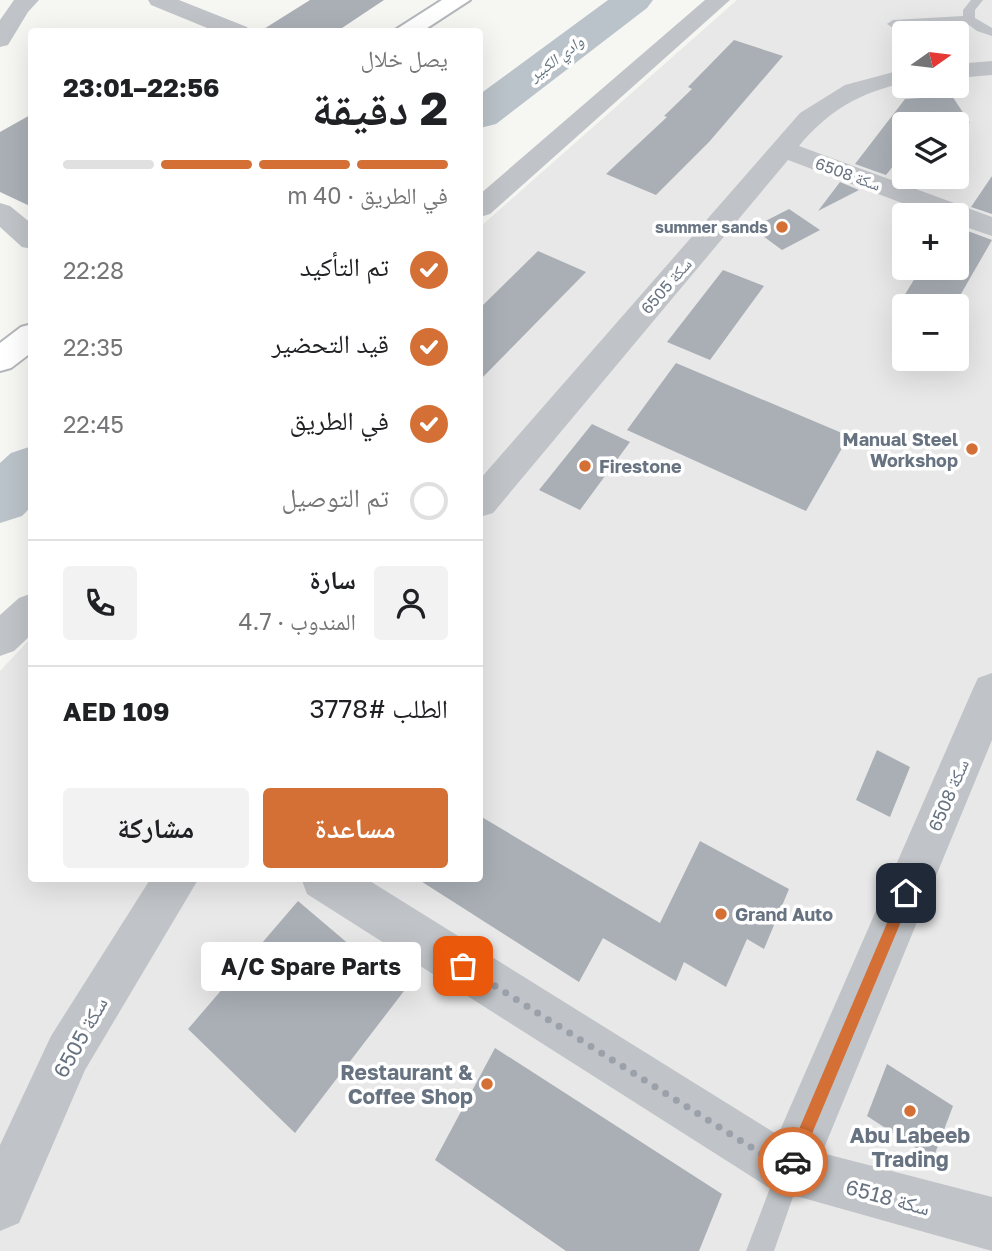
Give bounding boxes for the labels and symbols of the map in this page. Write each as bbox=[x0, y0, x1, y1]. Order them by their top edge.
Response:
north arrow bbox=[892, 21, 970, 98]
water label: وادي الكبير bbox=[524, 31, 590, 88]
street label: سكة 6508 bbox=[813, 153, 883, 195]
place label: summer sands bbox=[655, 217, 768, 237]
marker: summer sands bbox=[774, 219, 790, 235]
street label: سكة 6505 bbox=[636, 254, 696, 318]
place label: Manual Steel Workshop bbox=[843, 428, 958, 471]
marker: Manual Steel Workshop bbox=[964, 441, 980, 457]
place label: Firestone bbox=[599, 455, 682, 477]
marker: Firestone bbox=[577, 458, 593, 474]
street label: سكة 6508 bbox=[923, 756, 973, 834]
pin bbox=[876, 863, 936, 923]
place label: Grand Auto bbox=[735, 903, 833, 925]
marker: Grand Auto bbox=[713, 906, 729, 922]
pin bbox=[433, 936, 493, 996]
callout: A/C Spare Parts bbox=[200, 942, 421, 990]
street label: سكة 6505 bbox=[47, 992, 113, 1082]
place label: Restaurant & Coffee Shop bbox=[340, 1059, 473, 1109]
marker: Restaurant & Coffee Shop bbox=[479, 1076, 495, 1092]
marker: Abu Labeeb Trading bbox=[902, 1103, 918, 1119]
place label: Abu Labeeb Trading bbox=[850, 1122, 970, 1172]
courier bbox=[758, 1127, 828, 1197]
street label: سكة 6518 bbox=[843, 1173, 933, 1221]

